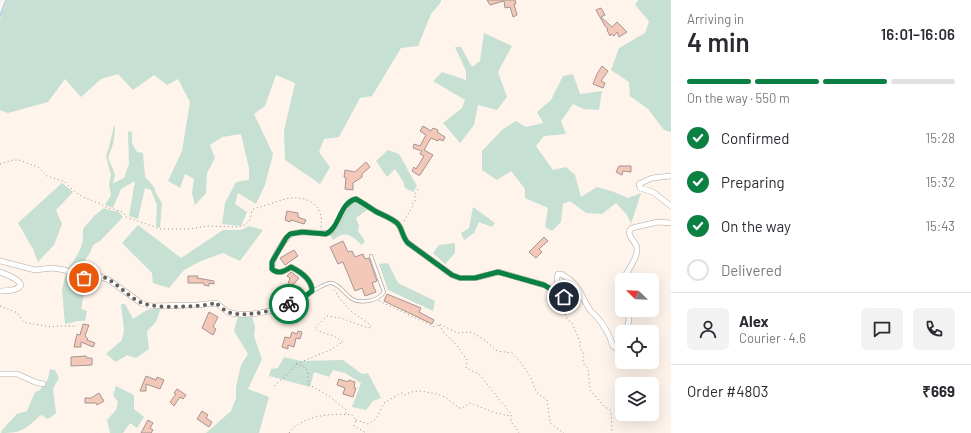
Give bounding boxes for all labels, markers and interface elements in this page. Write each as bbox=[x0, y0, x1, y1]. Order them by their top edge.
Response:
text: Arriving in bbox=[687, 11, 744, 27]
text: 16:01–16:06 bbox=[881, 25, 955, 43]
text: 4 min bbox=[687, 26, 750, 57]
text: On the way · 550 m bbox=[687, 90, 790, 106]
icon: check bbox=[687, 127, 709, 149]
text: Confirmed bbox=[721, 129, 789, 147]
text: 15:28 bbox=[926, 130, 955, 146]
icon: check bbox=[687, 171, 709, 193]
text: Preparing bbox=[721, 173, 785, 191]
text: 15:32 bbox=[926, 174, 955, 190]
icon: check bbox=[687, 215, 709, 237]
text: On the way bbox=[721, 217, 791, 235]
text: 15:43 bbox=[926, 218, 955, 234]
pin bbox=[67, 261, 101, 295]
text: Delivered bbox=[721, 261, 782, 279]
icon: bag bbox=[73, 267, 95, 289]
north arrow bbox=[615, 273, 659, 317]
map controls bbox=[615, 273, 659, 421]
pin bbox=[547, 280, 581, 314]
courier bbox=[269, 284, 309, 324]
icon: home bbox=[553, 286, 575, 308]
icon: bike bbox=[278, 293, 300, 315]
button: person bbox=[687, 308, 729, 350]
button: chat bbox=[861, 308, 903, 350]
button: phone bbox=[913, 308, 955, 350]
text: Alex bbox=[739, 312, 769, 330]
button: locate bbox=[615, 325, 659, 369]
text: Courier · 4.6 bbox=[739, 330, 806, 346]
button: layers bbox=[615, 377, 659, 421]
text: Order #4803 bbox=[687, 382, 769, 400]
text: ₹669 bbox=[922, 382, 955, 400]

